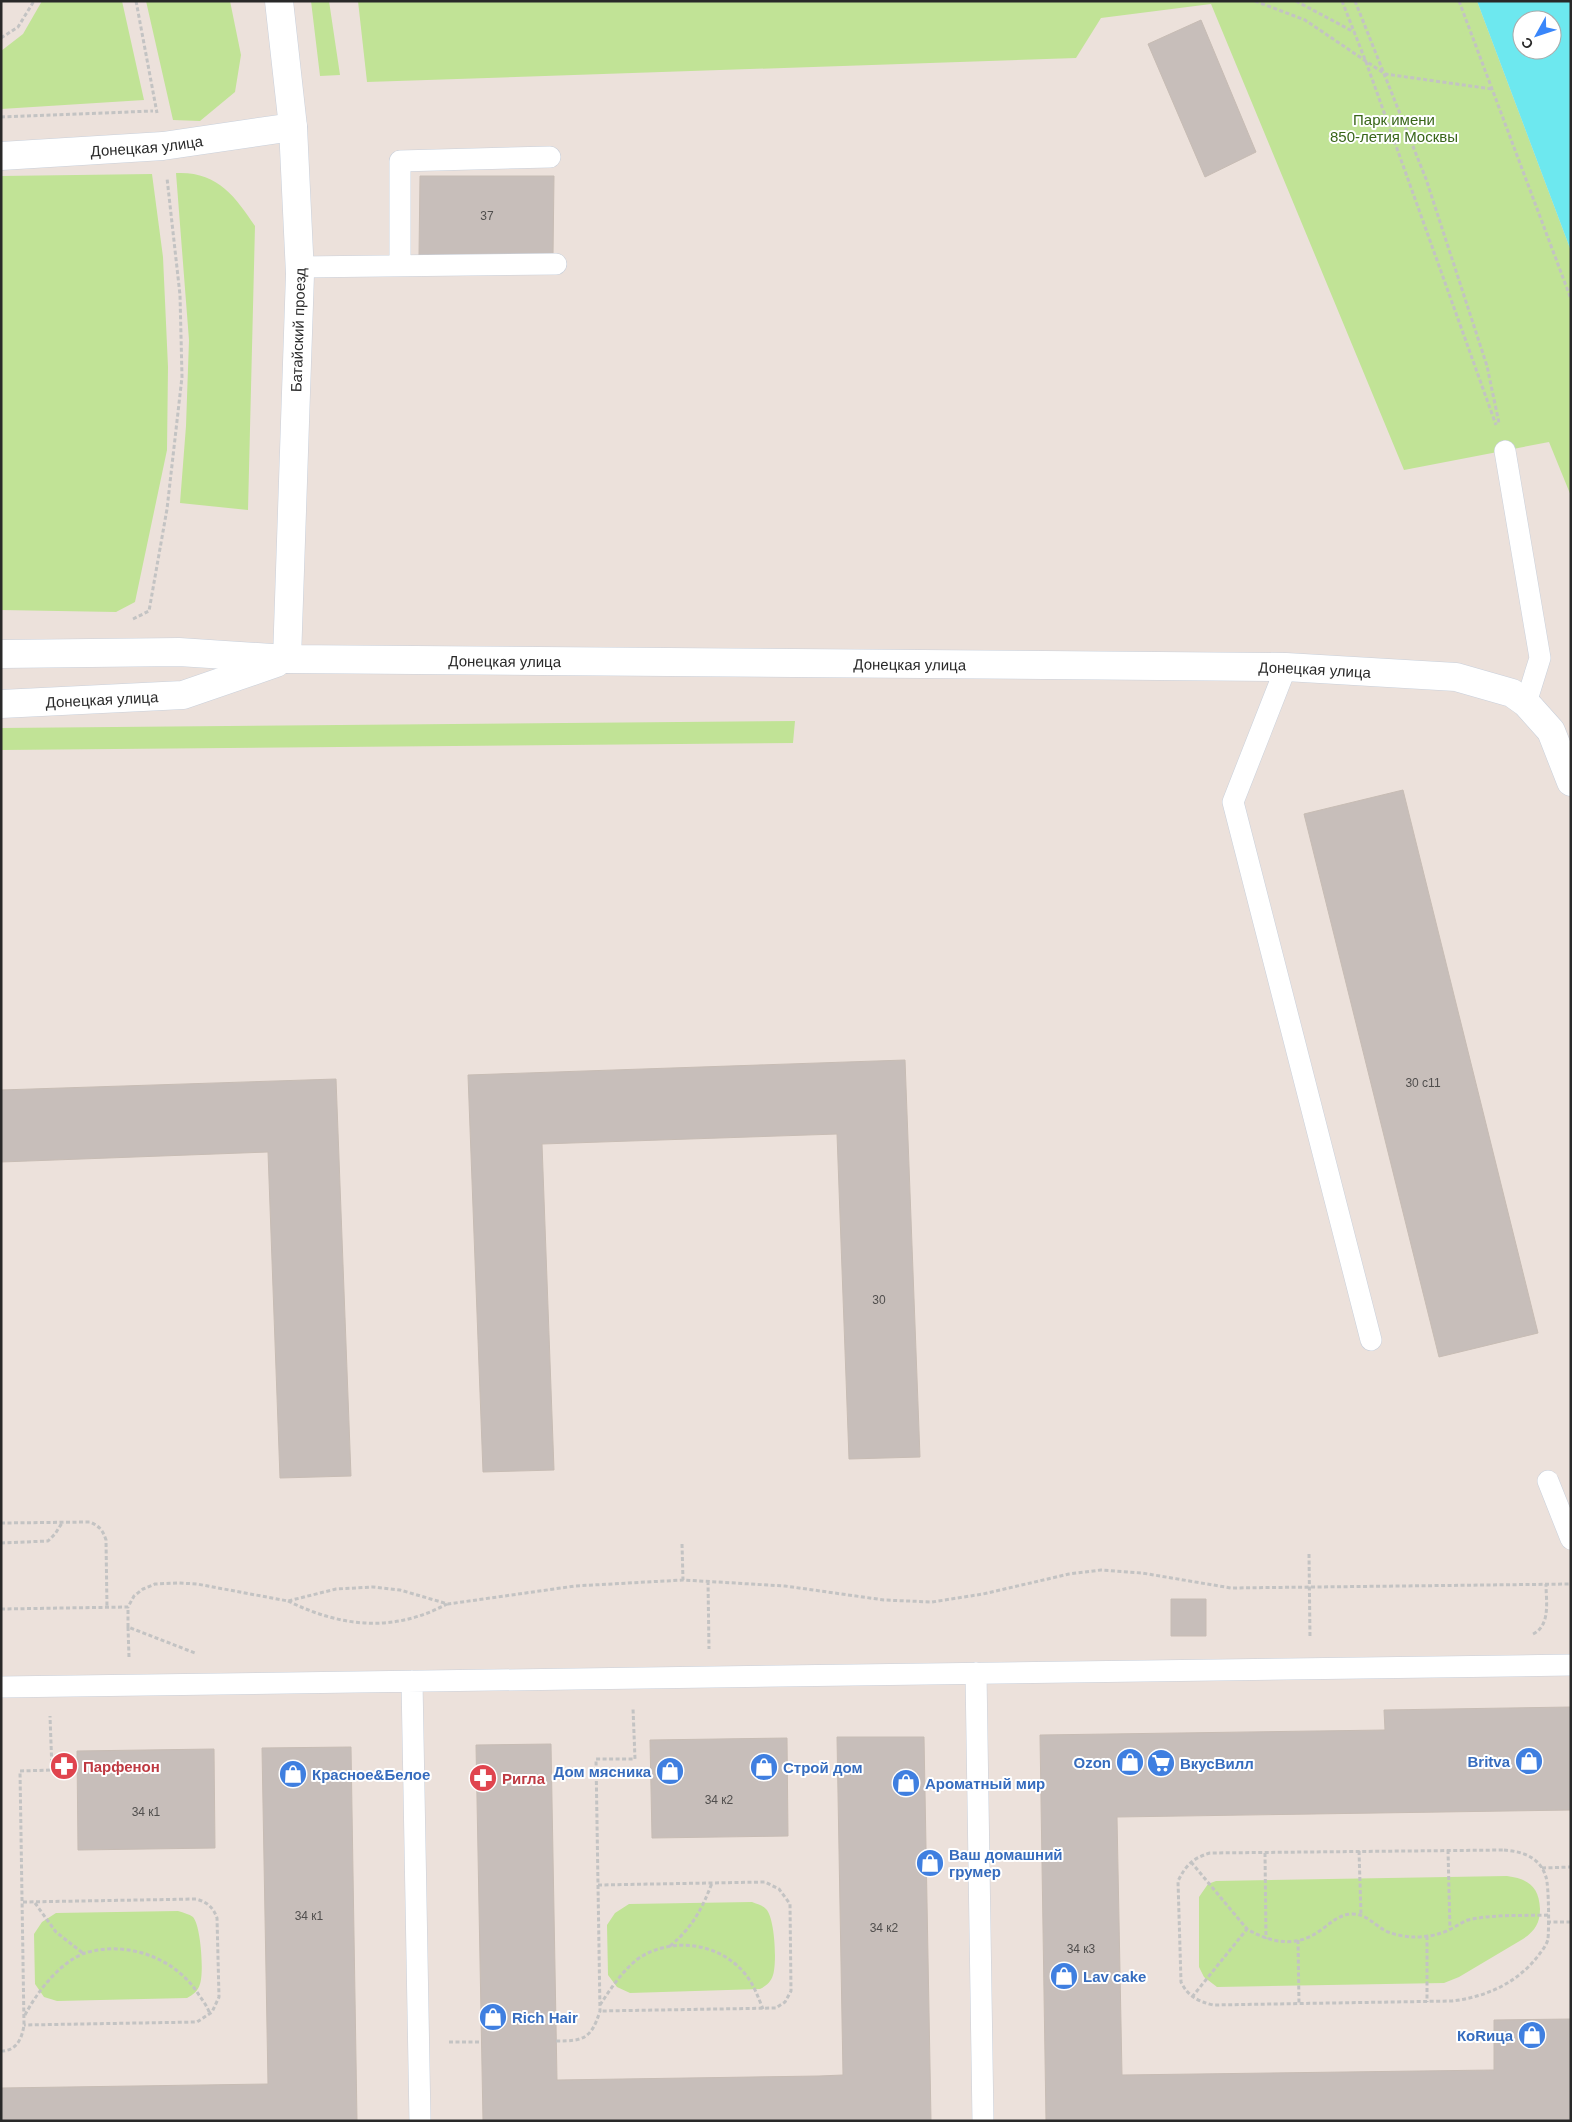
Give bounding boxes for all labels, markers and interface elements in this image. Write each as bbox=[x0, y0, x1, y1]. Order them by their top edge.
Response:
north arrow bbox=[1512, 10, 1562, 60]
text: С bbox=[1518, 34, 1536, 52]
park label: Парк имени 850-летия Москвы bbox=[1330, 111, 1458, 145]
street label: Донецкая улица bbox=[90, 132, 205, 159]
house number: 37 bbox=[480, 209, 494, 223]
street label: Батайский проезд bbox=[287, 267, 309, 392]
street label: Донецкая улица bbox=[448, 652, 562, 670]
street label: Донецкая улица bbox=[853, 655, 967, 673]
street label: Донецкая улица bbox=[1258, 658, 1372, 681]
street label: Донецкая улица bbox=[45, 688, 159, 710]
house number: 30 с11 bbox=[1405, 1076, 1441, 1090]
house number: 30 bbox=[872, 1293, 886, 1307]
shop icon: Britva bbox=[1514, 1746, 1544, 1776]
shop icon: Ozon bbox=[1115, 1747, 1145, 1777]
supermarket icon: ВкусВилл bbox=[1146, 1748, 1176, 1778]
pharmacy icon: Парфенон bbox=[49, 1751, 79, 1781]
shop icon: Строй дом bbox=[749, 1752, 779, 1782]
place label: Britva bbox=[1467, 1753, 1511, 1770]
place label: Ozon bbox=[1074, 1754, 1111, 1771]
place label: ВкусВилл bbox=[1180, 1755, 1254, 1772]
shop icon: Дом мясника bbox=[655, 1756, 685, 1786]
place label: Парфенон bbox=[83, 1758, 160, 1775]
shop icon: Красное&Белое bbox=[278, 1759, 308, 1789]
place label: Строй дом bbox=[783, 1759, 862, 1776]
pharmacy icon: Ригла bbox=[468, 1763, 498, 1793]
place label: Дом мясника bbox=[554, 1763, 652, 1780]
place label: Красное&Белое bbox=[312, 1766, 430, 1783]
shop icon: Ароматный мир bbox=[891, 1768, 921, 1798]
place label: Ригла bbox=[502, 1770, 546, 1787]
place label: Ароматный мир bbox=[925, 1775, 1045, 1792]
house number: 34 к2 bbox=[705, 1793, 734, 1807]
house number: 34 к1 bbox=[132, 1805, 161, 1819]
place label: Ваш домашний грумер bbox=[949, 1846, 1063, 1880]
shop icon: Ваш домашний грумер bbox=[915, 1848, 945, 1878]
house number: 34 к1 bbox=[295, 1909, 324, 1923]
house number: 34 к2 bbox=[870, 1921, 899, 1935]
house number: 34 к3 bbox=[1067, 1942, 1096, 1956]
shop icon: Lav cake bbox=[1049, 1961, 1079, 1991]
place label: Lav cake bbox=[1083, 1968, 1146, 1985]
shop icon: Rich Hair bbox=[478, 2002, 508, 2032]
place label: Rich Hair bbox=[512, 2009, 578, 2026]
shop icon: КоRица bbox=[1517, 2020, 1547, 2050]
place label: КоRица bbox=[1457, 2027, 1514, 2044]

